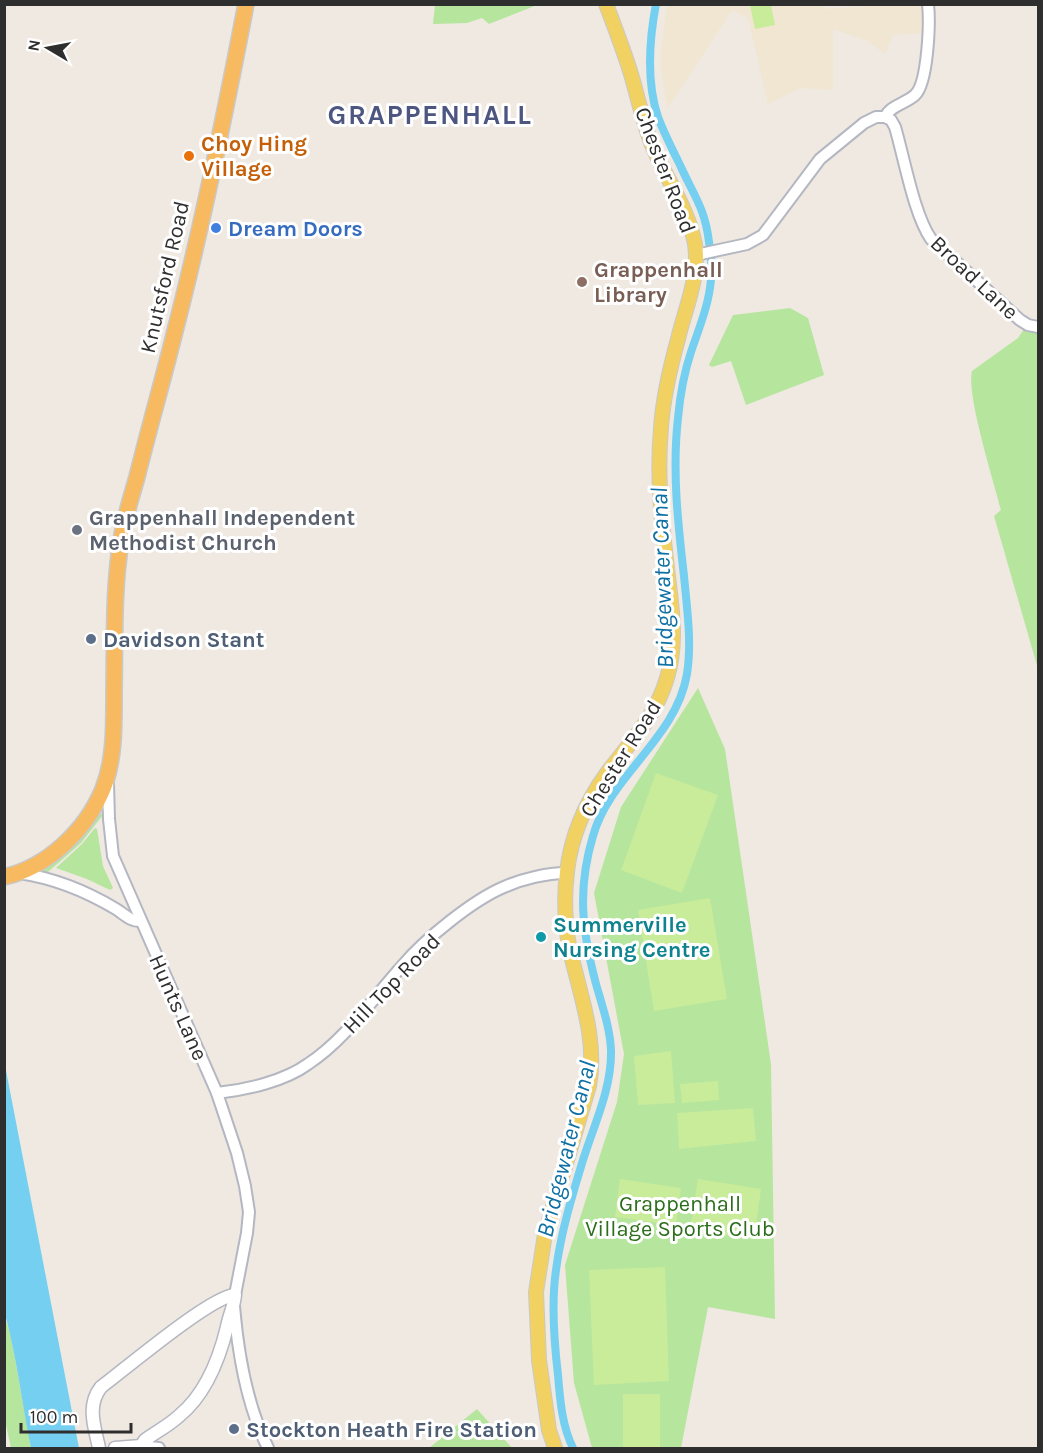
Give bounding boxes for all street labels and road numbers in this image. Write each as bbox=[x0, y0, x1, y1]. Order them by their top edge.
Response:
street label: Chester Road bbox=[629, 104, 701, 237]
street label: Knutsford Road bbox=[135, 198, 195, 356]
street label: Broad Lane bbox=[925, 230, 1024, 325]
street label: Chester Road bbox=[575, 695, 667, 822]
street label: Hill Top Road bbox=[338, 928, 446, 1039]
street label: Hunts Lane bbox=[143, 950, 213, 1064]

